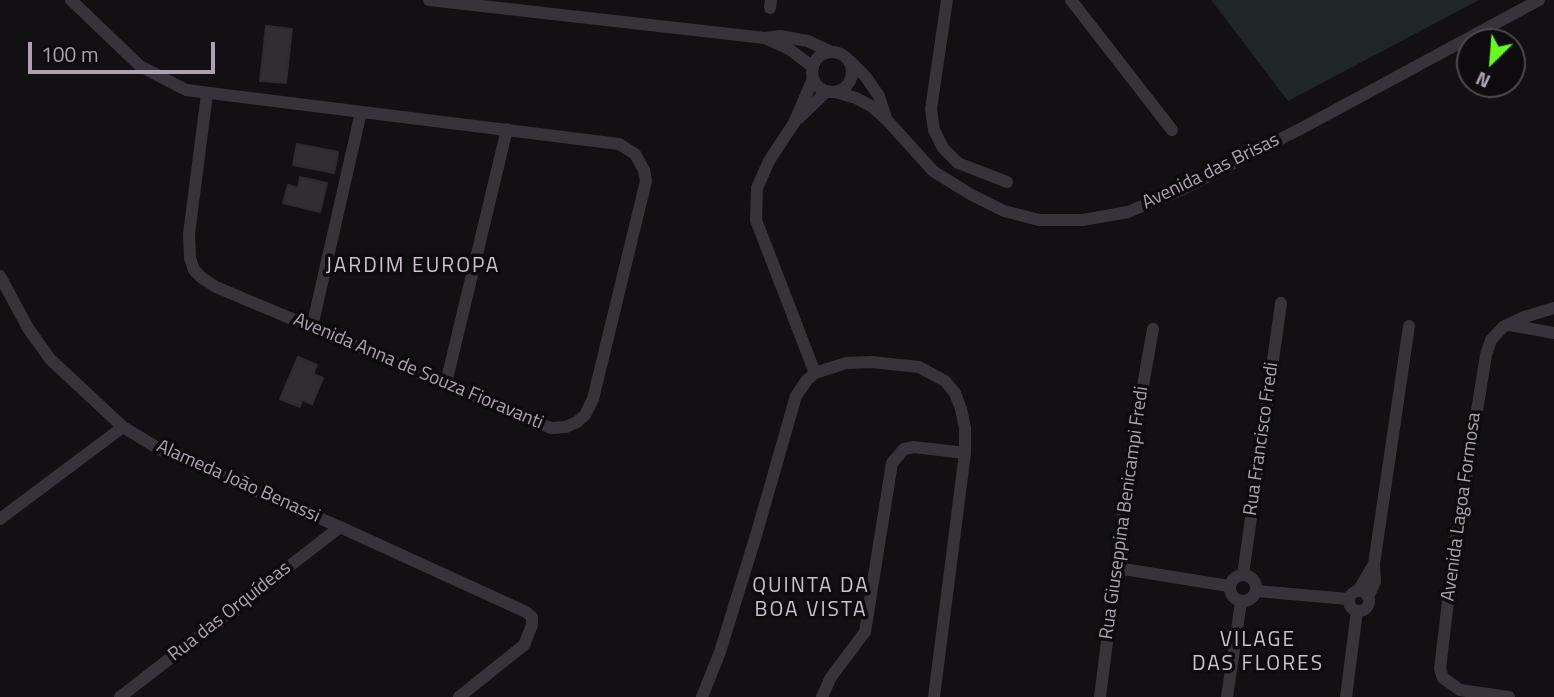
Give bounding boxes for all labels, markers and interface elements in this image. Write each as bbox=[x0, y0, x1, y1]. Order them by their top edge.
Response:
scale bar bbox=[32, 28, 219, 72]
north arrow bbox=[1456, 28, 1526, 98]
text: 100 m bbox=[41, 38, 98, 70]
text: N bbox=[1471, 65, 1495, 97]
street label: Avenida das Brisas bbox=[1139, 129, 1283, 215]
district label: JARDIM EUROPA bbox=[327, 254, 499, 280]
street label: Avenida Anna de Souza Fioravanti bbox=[290, 309, 546, 435]
street label: Rua Francisco Fredi bbox=[1240, 361, 1284, 517]
street label: Rua Giuseppina Benicampi Fredi bbox=[1096, 385, 1154, 641]
street label: Avenida Lagoa Formosa bbox=[1437, 411, 1487, 603]
street label: Alameda João Benassi bbox=[153, 436, 323, 528]
street label: Rua das Orquídeas bbox=[164, 557, 296, 667]
district label: QUINTA DA BOA VISTA bbox=[753, 574, 869, 624]
district label: VILAGE DAS FLORES bbox=[1193, 628, 1323, 678]

